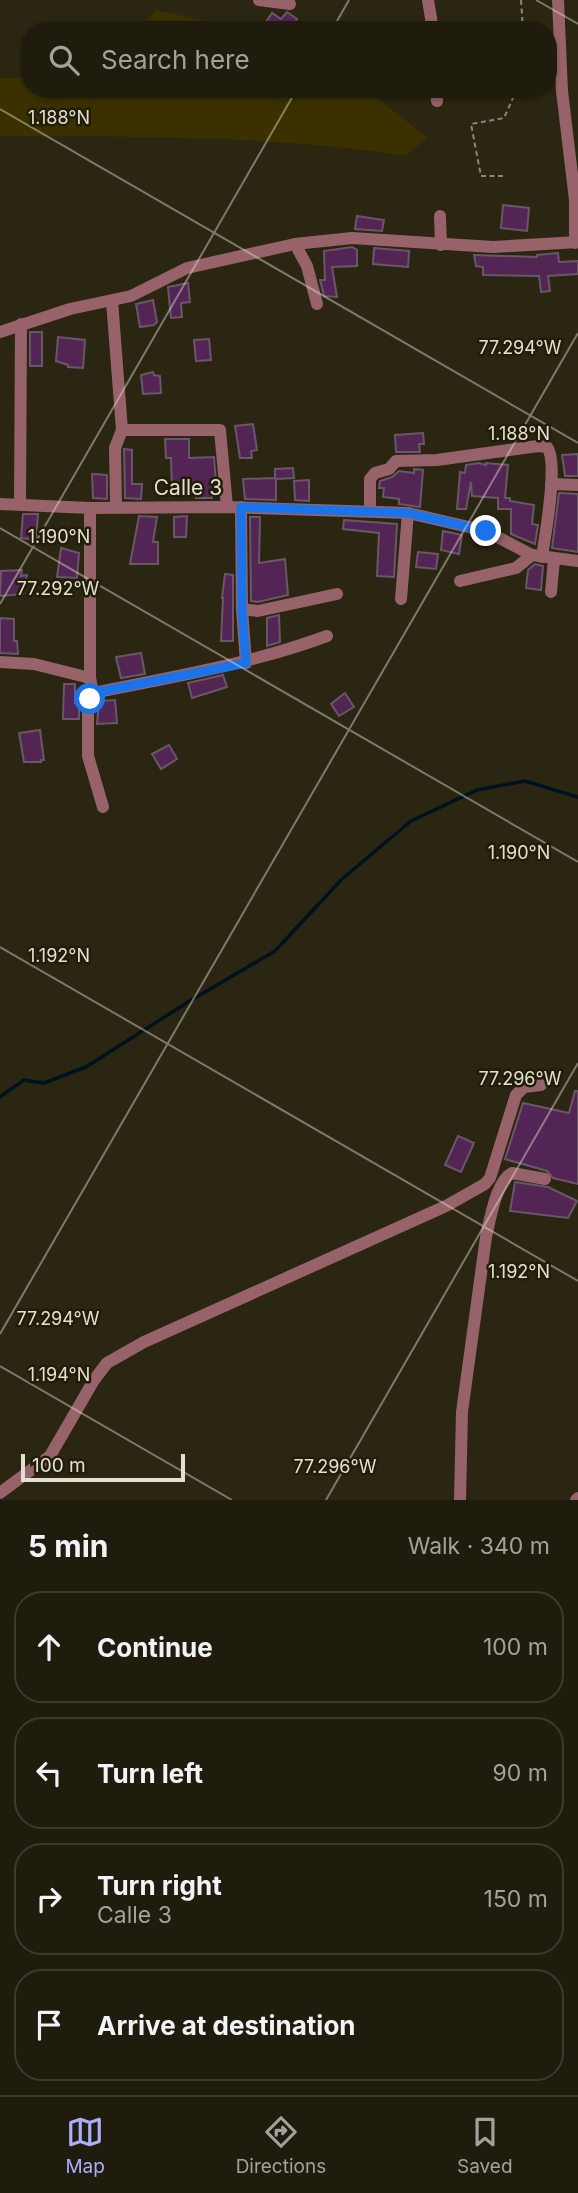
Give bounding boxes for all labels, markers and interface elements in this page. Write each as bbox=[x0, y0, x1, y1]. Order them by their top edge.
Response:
search box bbox=[21, 21, 557, 98]
icon: search bbox=[45, 41, 83, 79]
text: Search here bbox=[101, 44, 250, 75]
text: 1.188°N bbox=[28, 107, 90, 128]
text: 77.294°W bbox=[478, 337, 562, 358]
text: 1.188°N bbox=[488, 423, 550, 444]
street label: Calle 3 bbox=[154, 475, 222, 500]
route end bbox=[470, 515, 501, 546]
text: 1.190°N bbox=[28, 526, 90, 547]
text: 77.292°W bbox=[17, 578, 100, 599]
route start bbox=[74, 683, 105, 714]
text: 1.190°N bbox=[488, 842, 550, 863]
text: 1.192°N bbox=[28, 945, 90, 966]
text: 77.296°W bbox=[479, 1068, 562, 1089]
text: 1.192°N bbox=[488, 1261, 550, 1282]
text: 77.294°W bbox=[16, 1308, 100, 1329]
text: 1.194°N bbox=[28, 1364, 90, 1385]
scale bar bbox=[21, 1451, 186, 1483]
text: 100 m bbox=[32, 1454, 86, 1477]
text: 77.296°W bbox=[294, 1456, 377, 1477]
text: 5 min bbox=[28, 1528, 108, 1564]
text: Walk · 340 m bbox=[408, 1532, 550, 1560]
icon: ahead bbox=[30, 1628, 68, 1666]
text: Continue bbox=[97, 1632, 213, 1663]
text: 100 m bbox=[483, 1633, 548, 1661]
icon: left bbox=[30, 1754, 68, 1792]
text: Turn left bbox=[97, 1758, 203, 1789]
text: 90 m bbox=[493, 1759, 548, 1787]
text: Turn right bbox=[97, 1870, 222, 1901]
icon: right bbox=[30, 1880, 68, 1918]
text: 150 m bbox=[484, 1885, 548, 1913]
text: Calle 3 bbox=[97, 1901, 172, 1929]
icon: arrive bbox=[30, 2006, 68, 2044]
text: Arrive at destination bbox=[97, 2010, 356, 2041]
tab: Map bbox=[65, 2113, 105, 2178]
tab: Directions bbox=[236, 2113, 326, 2178]
tab: Saved bbox=[457, 2113, 513, 2178]

